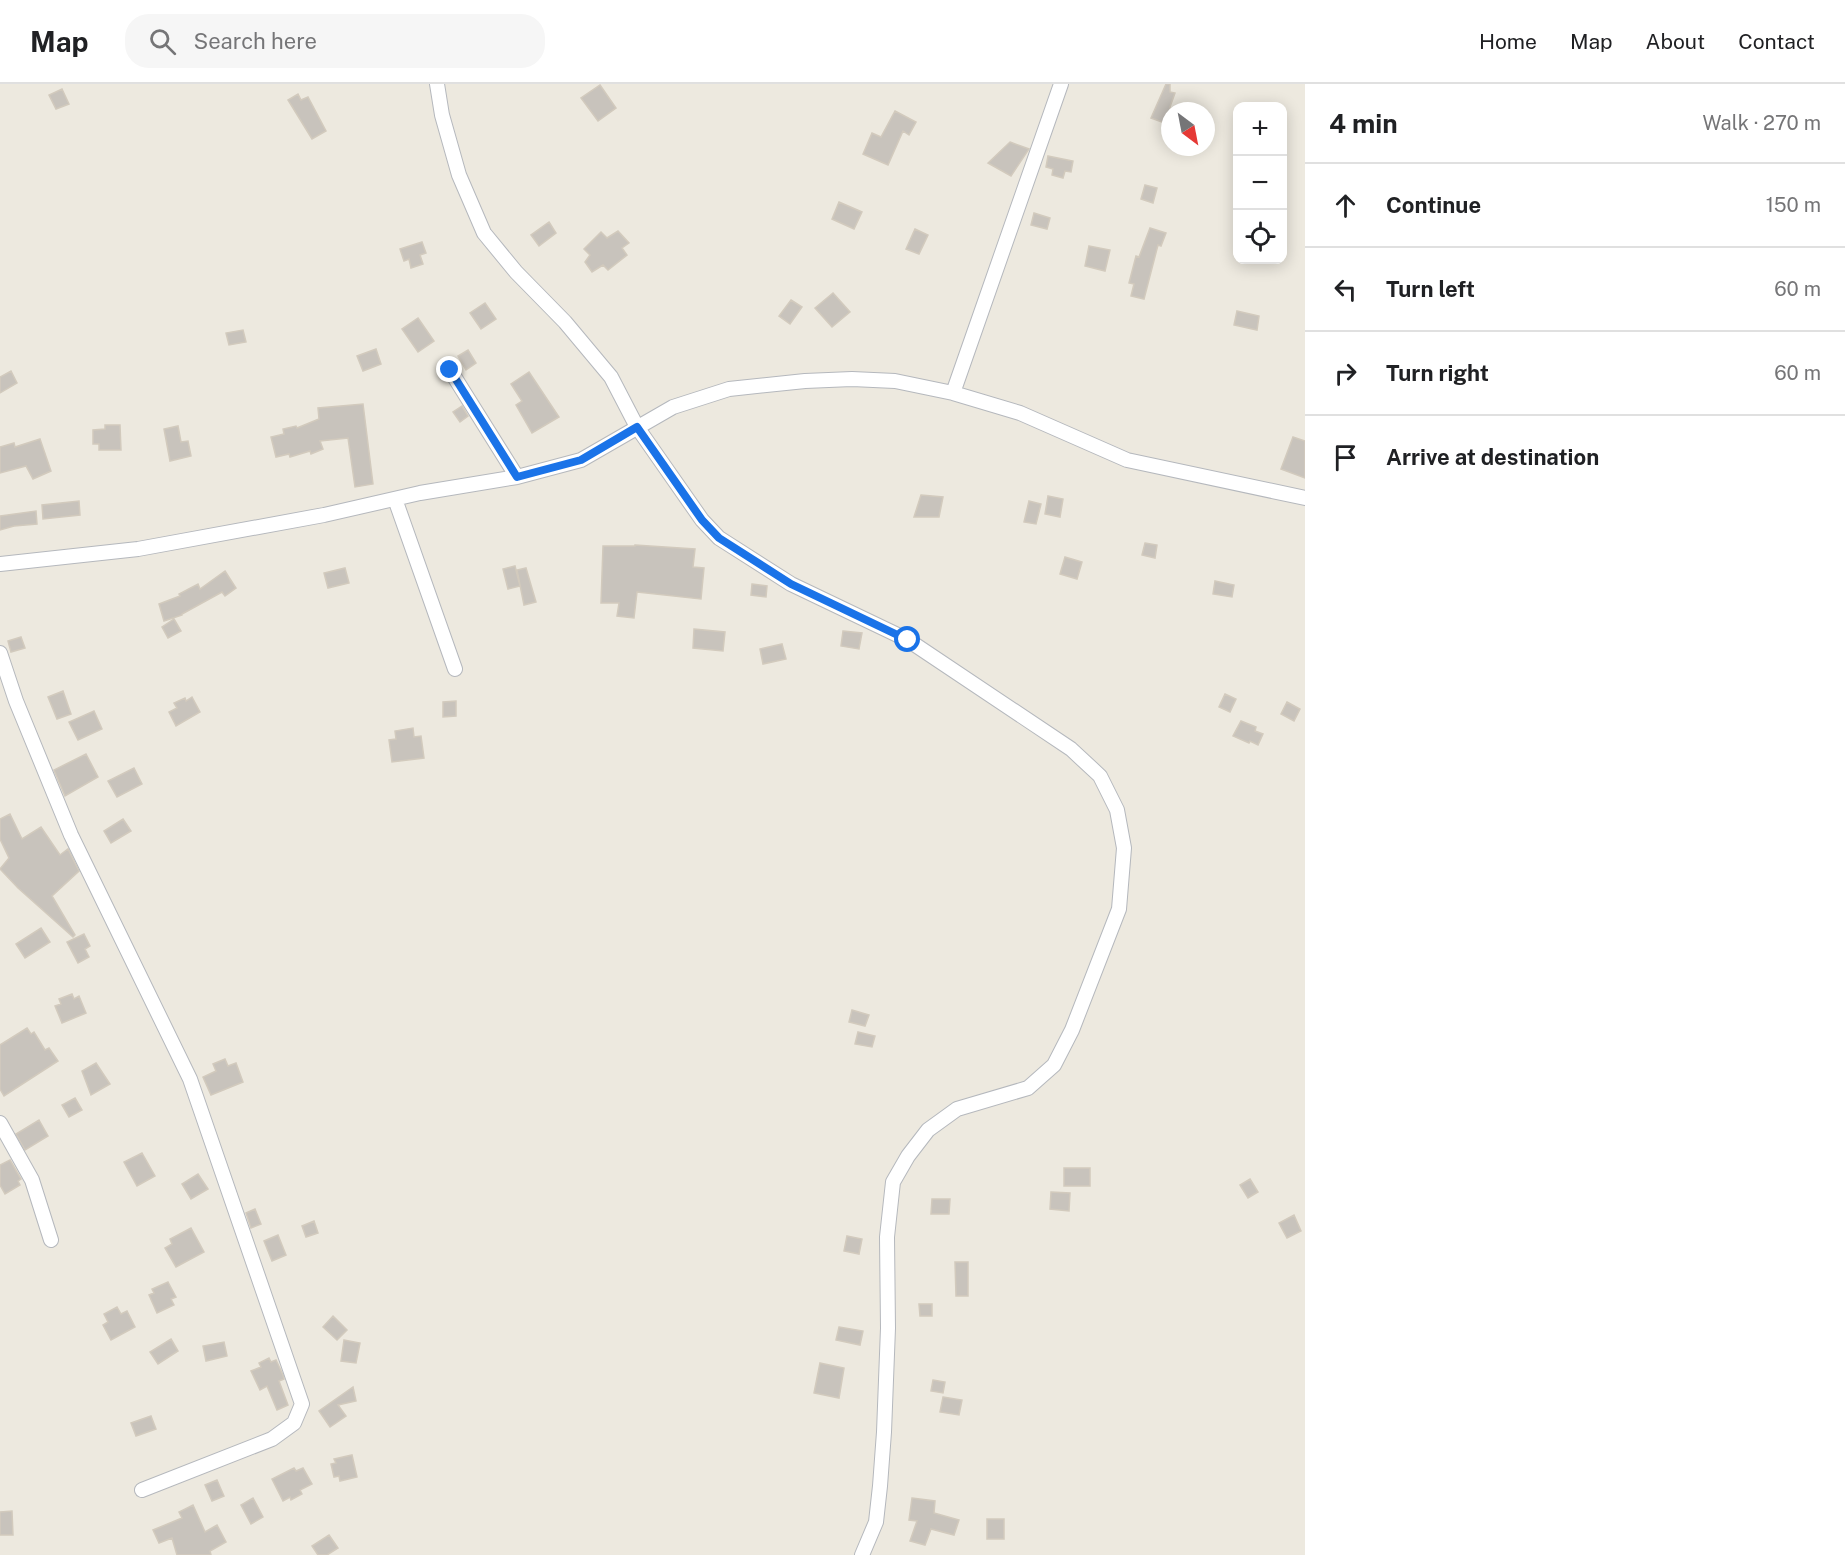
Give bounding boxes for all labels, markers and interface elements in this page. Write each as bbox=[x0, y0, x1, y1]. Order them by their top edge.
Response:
search box bbox=[125, 14, 545, 68]
text: Map bbox=[30, 25, 89, 58]
icon: search bbox=[146, 25, 179, 58]
text: Search here bbox=[194, 28, 317, 54]
text: Home bbox=[1479, 29, 1537, 54]
text: Map bbox=[1570, 29, 1613, 54]
text: About bbox=[1646, 29, 1705, 54]
text: Contact bbox=[1738, 29, 1815, 54]
north arrow bbox=[1161, 102, 1215, 156]
map controls bbox=[1233, 102, 1287, 264]
button: + bbox=[1233, 102, 1287, 156]
text: 4 min bbox=[1329, 108, 1398, 139]
text: Walk · 270 m bbox=[1702, 111, 1821, 135]
button: − bbox=[1233, 156, 1287, 210]
icon: ahead bbox=[1329, 189, 1362, 222]
text: Continue bbox=[1386, 192, 1481, 218]
text: 150 m bbox=[1766, 193, 1821, 217]
button: locate bbox=[1233, 210, 1287, 264]
icon: left bbox=[1329, 273, 1362, 306]
text: Turn left bbox=[1386, 276, 1475, 302]
text: 60 m bbox=[1774, 277, 1821, 301]
route end bbox=[436, 356, 462, 382]
icon: right bbox=[1329, 357, 1362, 390]
text: Turn right bbox=[1386, 360, 1489, 386]
text: 60 m bbox=[1774, 361, 1821, 385]
icon: arrive bbox=[1329, 441, 1362, 474]
text: Arrive at destination bbox=[1386, 444, 1599, 470]
route start bbox=[894, 626, 920, 652]

